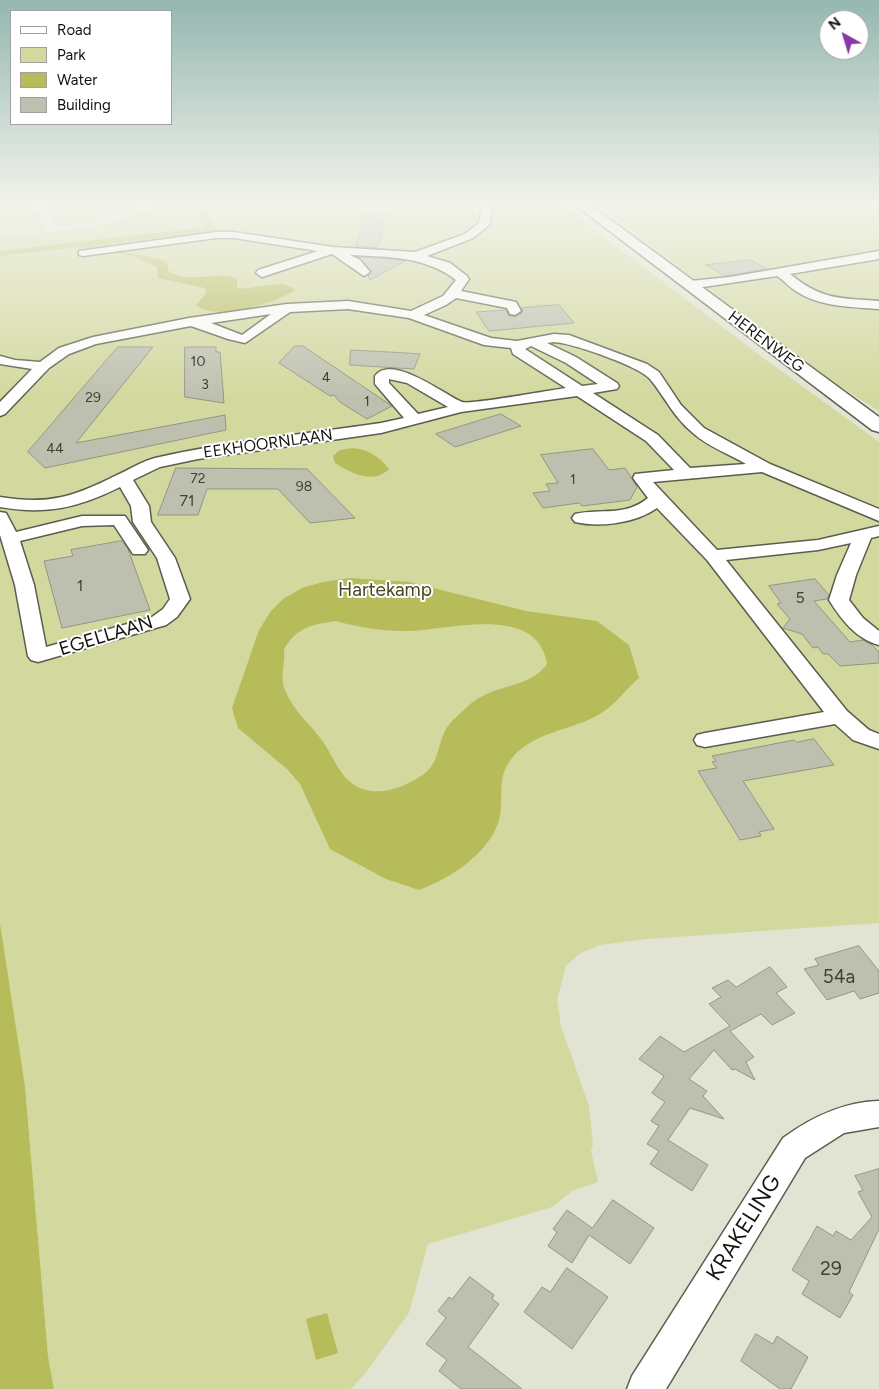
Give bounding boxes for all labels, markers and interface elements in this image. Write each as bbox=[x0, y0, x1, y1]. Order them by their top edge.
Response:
legend bbox=[10, 10, 172, 125]
north arrow bbox=[819, 10, 869, 60]
text: N bbox=[825, 14, 844, 34]
text: Road bbox=[57, 21, 92, 39]
text: Park bbox=[57, 46, 86, 64]
text: Water bbox=[57, 71, 97, 89]
text: Building bbox=[57, 96, 111, 114]
street label: HERENWEG bbox=[724, 307, 808, 377]
house number: 10 bbox=[191, 354, 205, 370]
house number: 4 bbox=[322, 370, 330, 386]
house number: 3 bbox=[201, 377, 209, 393]
house number: 29 bbox=[85, 390, 101, 406]
house number: 1 bbox=[364, 394, 370, 410]
street label: EEKHOORNLAAN bbox=[202, 425, 334, 463]
house number: 44 bbox=[46, 441, 64, 457]
house number: 72 bbox=[190, 471, 206, 487]
house number: 1 bbox=[570, 472, 576, 488]
house number: 98 bbox=[296, 479, 312, 495]
house number: 71 bbox=[179, 491, 195, 511]
house number: 1 bbox=[77, 576, 83, 596]
park label: Hartekamp bbox=[338, 579, 432, 601]
house number: 5 bbox=[795, 588, 805, 608]
street label: EGELLAAN bbox=[56, 611, 156, 661]
house number: 54a bbox=[823, 966, 855, 988]
street label: KRAKELING bbox=[701, 1170, 787, 1286]
house number: 29 bbox=[820, 1258, 842, 1280]

